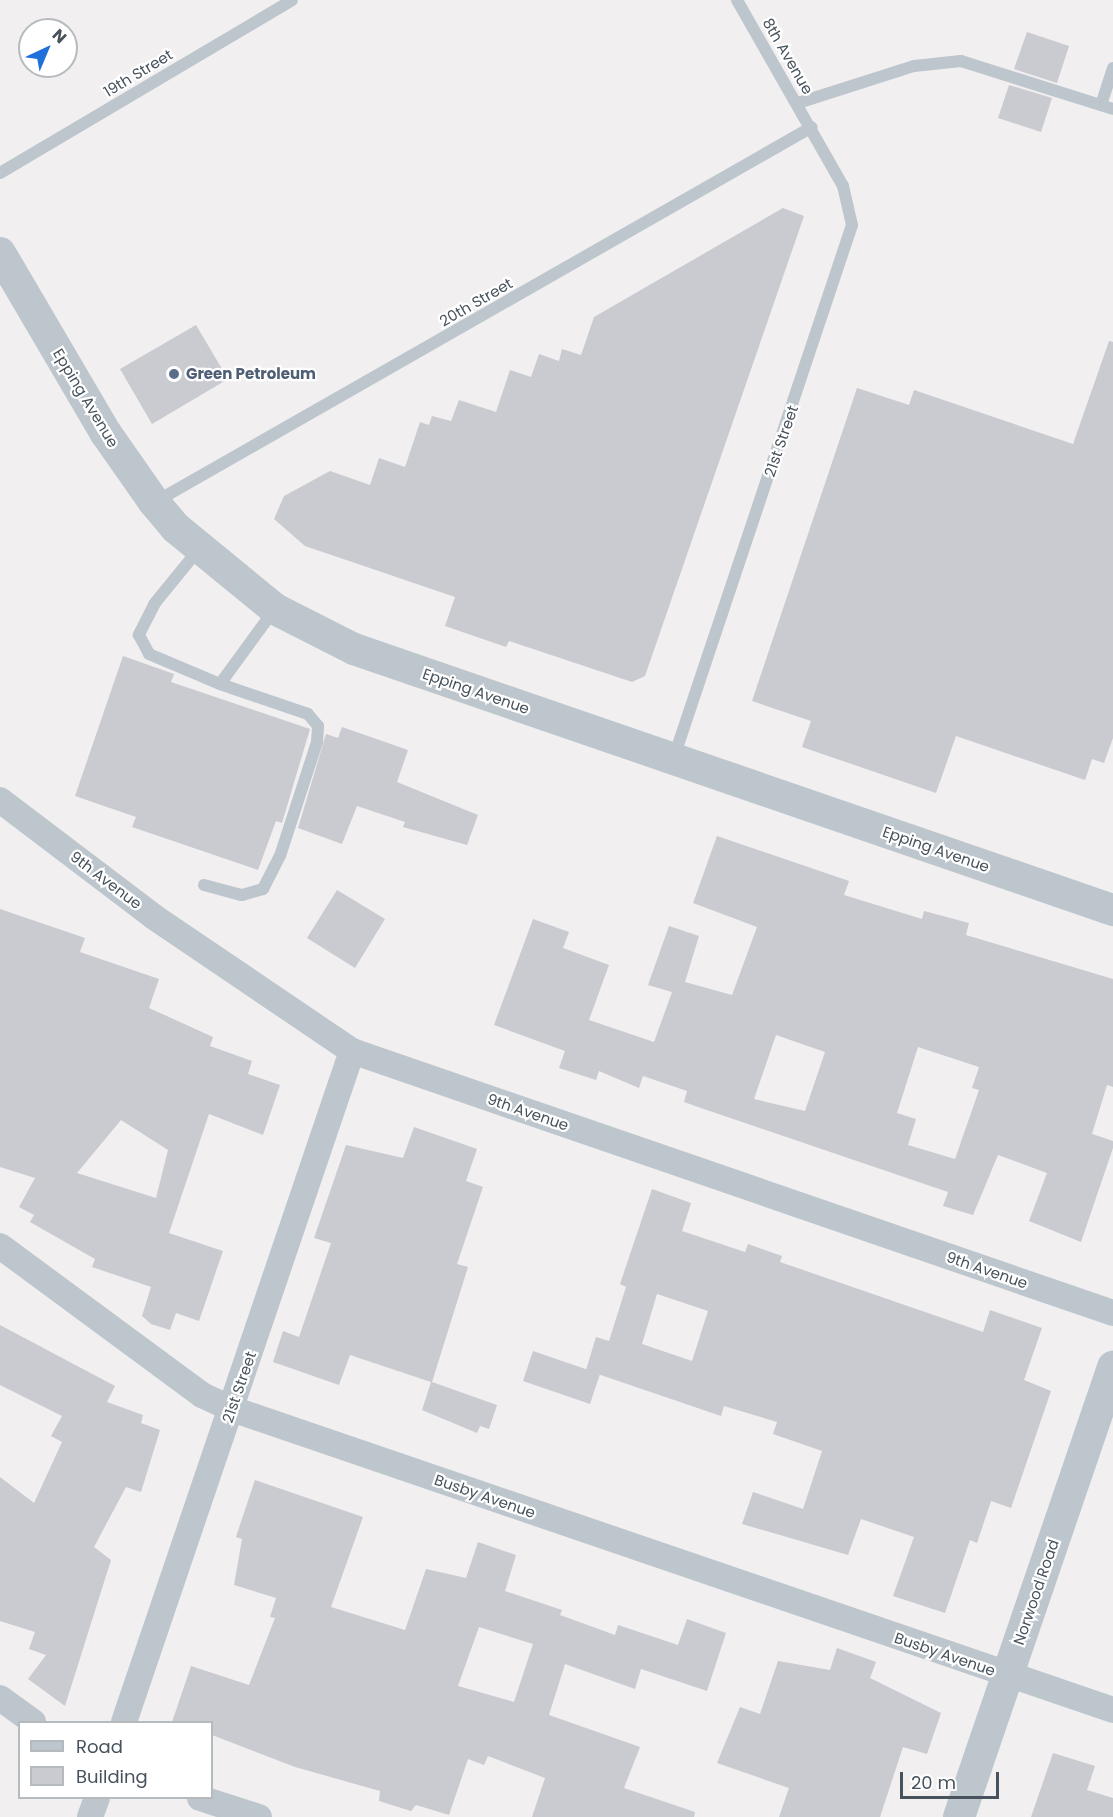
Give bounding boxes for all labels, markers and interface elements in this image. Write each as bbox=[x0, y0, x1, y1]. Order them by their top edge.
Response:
street label: 8th Avenue bbox=[759, 15, 817, 97]
north arrow bbox=[18, 18, 78, 78]
text: N bbox=[47, 24, 72, 49]
street label: 19th Street bbox=[100, 45, 176, 101]
street label: 20th Street bbox=[436, 274, 516, 330]
street label: Epping Avenue bbox=[50, 345, 122, 451]
place label: Green Petroleum bbox=[186, 365, 316, 383]
marker: Green Petroleum bbox=[167, 367, 181, 381]
street label: 21st Street bbox=[760, 403, 802, 479]
street label: Epping Avenue bbox=[420, 664, 532, 718]
street label: Epping Avenue bbox=[880, 822, 992, 876]
street label: 9th Avenue bbox=[67, 847, 145, 913]
street label: 9th Avenue bbox=[485, 1090, 571, 1134]
street label: 9th Avenue bbox=[944, 1248, 1030, 1292]
street label: 21st Street bbox=[218, 1349, 260, 1425]
street label: Busby Avenue bbox=[432, 1470, 538, 1522]
street label: Norwood Road bbox=[1010, 1537, 1062, 1647]
street label: Busby Avenue bbox=[892, 1628, 998, 1680]
legend bbox=[18, 1721, 213, 1799]
text: Road bbox=[76, 1734, 123, 1759]
scale bar bbox=[903, 1760, 1002, 1798]
text: Building bbox=[76, 1764, 148, 1789]
text: 20 m bbox=[911, 1770, 956, 1795]

